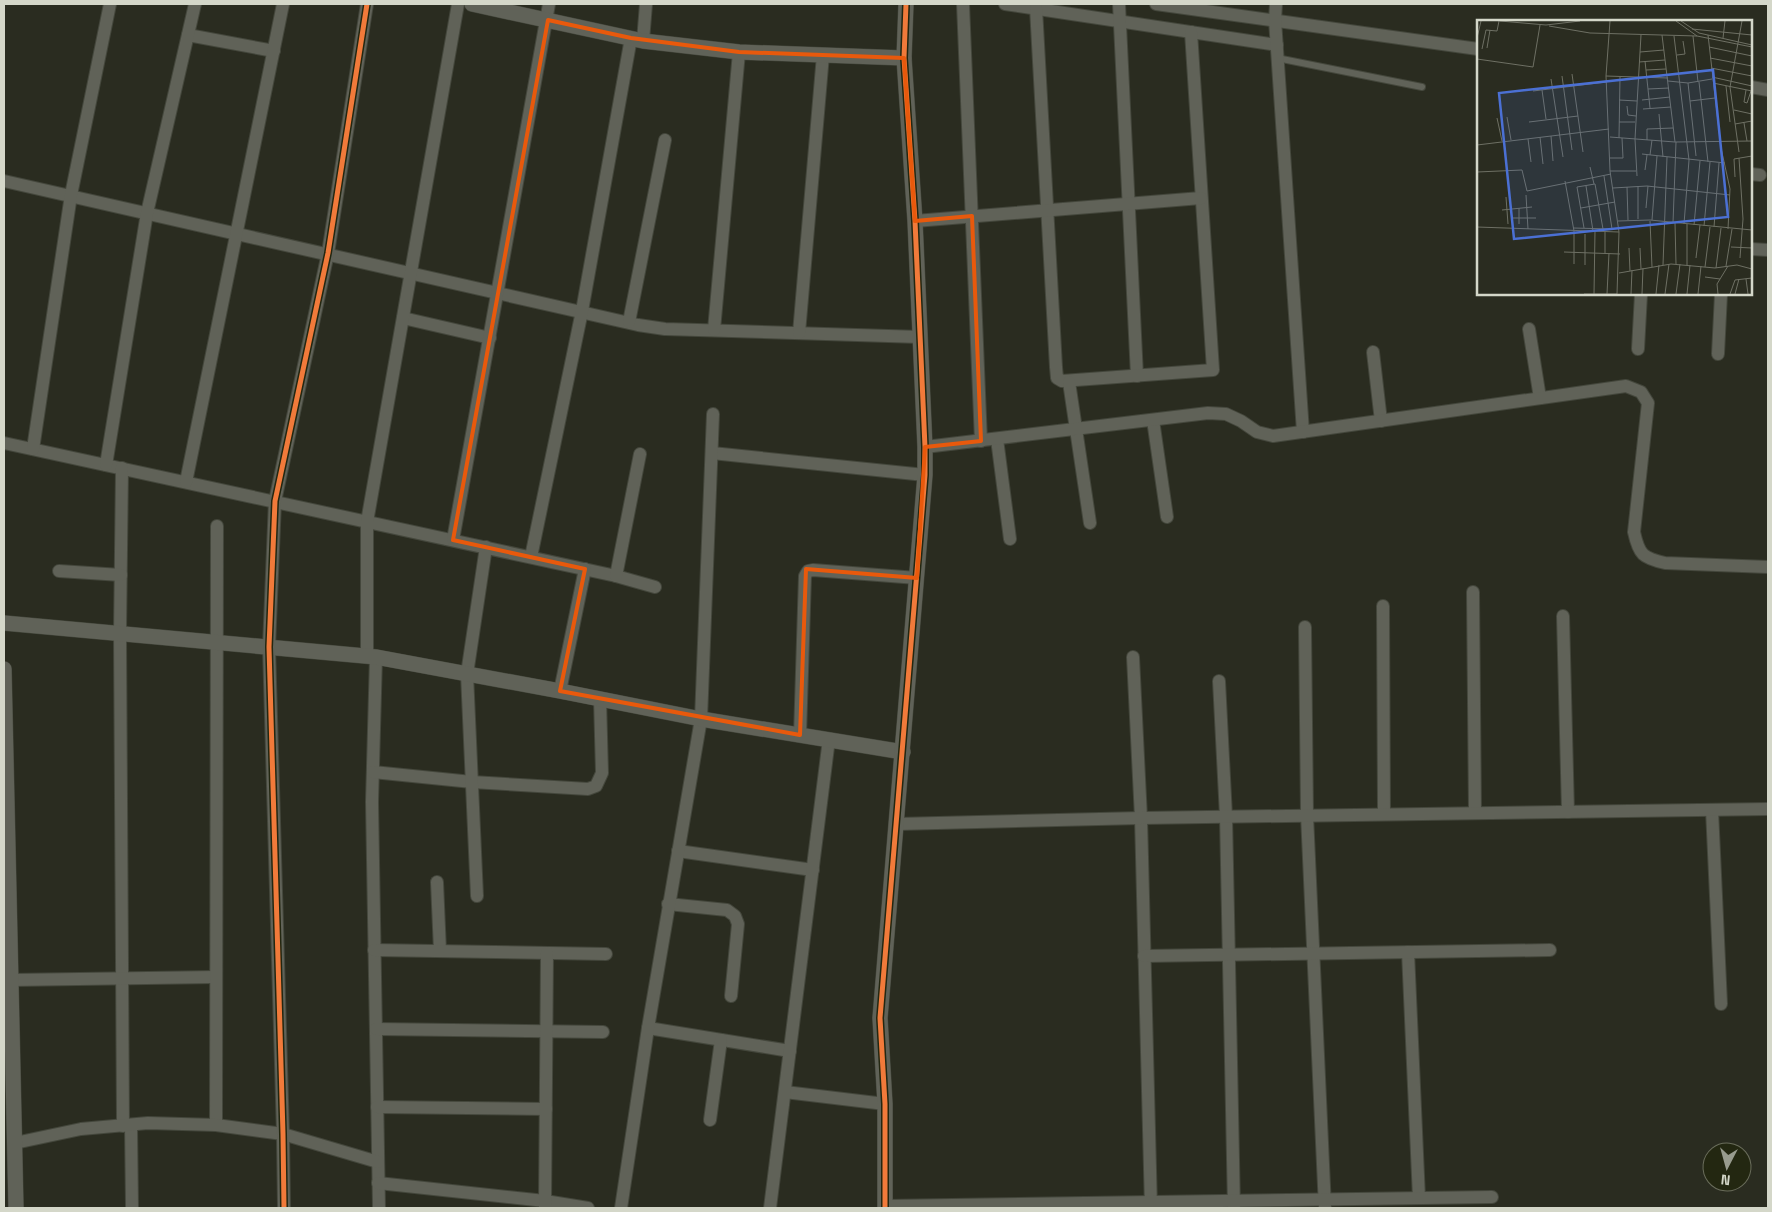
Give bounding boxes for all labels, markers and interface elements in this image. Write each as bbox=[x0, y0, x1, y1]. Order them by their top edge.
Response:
inset map bbox=[1477, 20, 1752, 295]
north arrow bbox=[1702, 1142, 1752, 1192]
text: N bbox=[1720, 1170, 1731, 1189]

